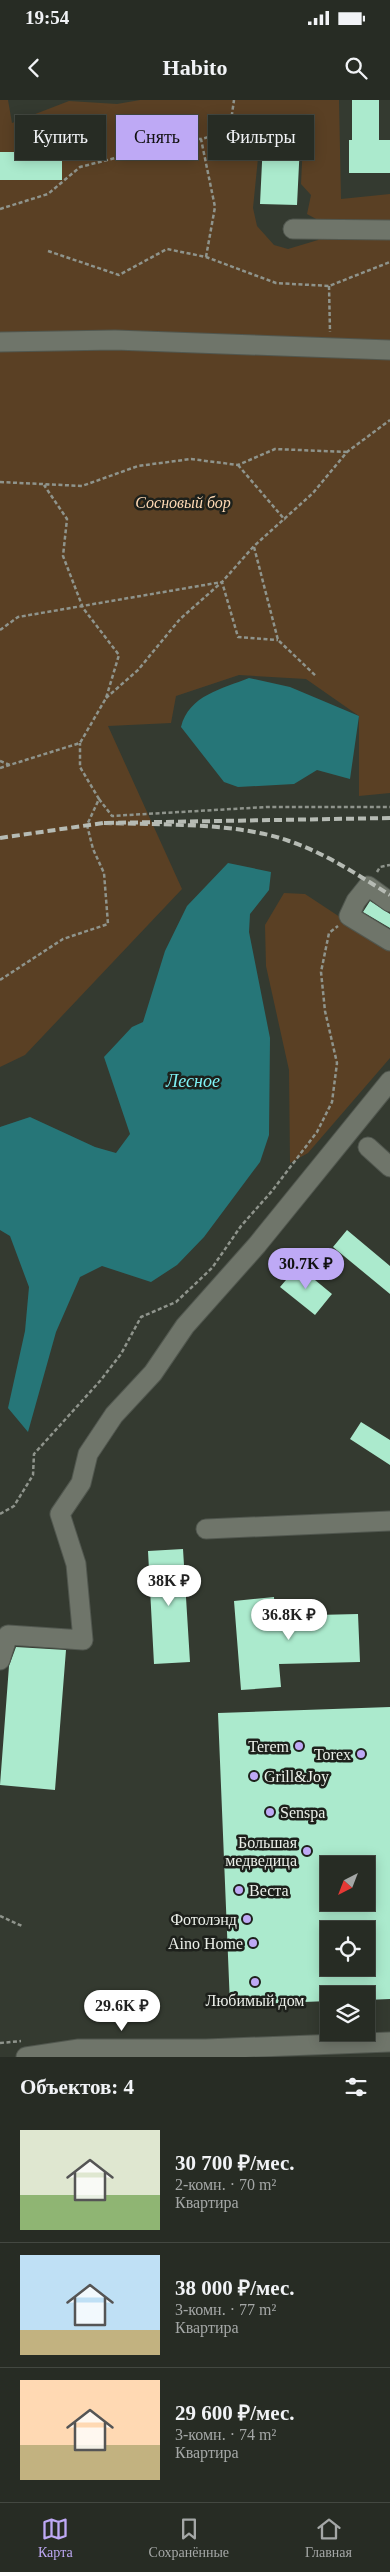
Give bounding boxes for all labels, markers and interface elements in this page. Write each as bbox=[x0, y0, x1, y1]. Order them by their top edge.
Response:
text: 19:54 bbox=[25, 7, 69, 28]
icon: back bbox=[20, 54, 48, 82]
icon: search bbox=[342, 54, 370, 82]
text: Habito bbox=[163, 55, 227, 80]
chip: Купить bbox=[15, 115, 106, 160]
chip: Снять bbox=[116, 115, 198, 160]
chip: Фильтры bbox=[208, 115, 314, 160]
park label: Сосновый бор bbox=[135, 494, 231, 512]
water label: Лесное bbox=[165, 1071, 220, 1091]
pin: 30.7K ₽ bbox=[260, 1248, 352, 1290]
text: 30.7K ₽ bbox=[279, 1255, 333, 1272]
pin: 38K ₽ bbox=[134, 1564, 204, 1607]
text: 38K ₽ bbox=[148, 1572, 190, 1589]
pin: 36.8K ₽ bbox=[243, 1598, 335, 1641]
text: 36.8K ₽ bbox=[262, 1606, 316, 1623]
place label: Terem bbox=[248, 1738, 290, 1755]
marker: Terem bbox=[293, 1740, 305, 1752]
place label: Torex bbox=[314, 1746, 351, 1763]
marker: Torex bbox=[355, 1748, 367, 1760]
place label: Grill&Joy bbox=[264, 1768, 329, 1786]
marker: Grill&Joy bbox=[248, 1770, 260, 1782]
place label: Senspa bbox=[280, 1804, 325, 1822]
marker: Senspa bbox=[264, 1806, 276, 1818]
place label: Большая медведица bbox=[225, 1834, 298, 1870]
marker: Большая медведица bbox=[301, 1845, 313, 1857]
north arrow bbox=[320, 1856, 375, 1911]
map controls bbox=[320, 1856, 375, 2041]
place label: Веста bbox=[249, 1882, 289, 1899]
marker: Веста bbox=[233, 1884, 245, 1896]
place label: Фотолэнд bbox=[170, 1911, 237, 1929]
marker: Фотолэнд bbox=[241, 1913, 253, 1925]
button: locate bbox=[320, 1921, 375, 1976]
place label: Aino Home bbox=[168, 1935, 243, 1952]
marker: Aino Home bbox=[247, 1937, 259, 1949]
marker: Любимый дом bbox=[249, 1976, 261, 1988]
button: layers bbox=[320, 1986, 375, 2041]
pin: 29.6K ₽ bbox=[76, 1990, 168, 2032]
place label: Любимый дом bbox=[206, 1992, 304, 2010]
text: 29.6K ₽ bbox=[95, 1997, 149, 2014]
icon: filters bbox=[342, 2073, 370, 2101]
text: Объектов: 4 bbox=[20, 2075, 134, 2099]
icon: home bbox=[60, 2150, 120, 2210]
text: 30 700 ₽/мес. bbox=[175, 2151, 295, 2175]
text: 2-комн. · 70 m² bbox=[175, 2176, 276, 2193]
text: Квартира bbox=[175, 2194, 239, 2211]
icon: home bbox=[60, 2275, 120, 2335]
text: 38 000 ₽/мес. bbox=[175, 2276, 295, 2300]
text: 3-комн. · 77 m² bbox=[175, 2301, 276, 2318]
text: Квартира bbox=[175, 2319, 239, 2336]
icon: home bbox=[60, 2400, 120, 2460]
text: 29 600 ₽/мес. bbox=[175, 2401, 295, 2425]
text: 3-комн. · 74 m² bbox=[175, 2426, 276, 2443]
text: Квартира bbox=[175, 2444, 239, 2461]
tab: Карта bbox=[38, 2515, 73, 2561]
tab: Сохранённые bbox=[149, 2515, 229, 2561]
tab: Главная bbox=[305, 2515, 352, 2561]

